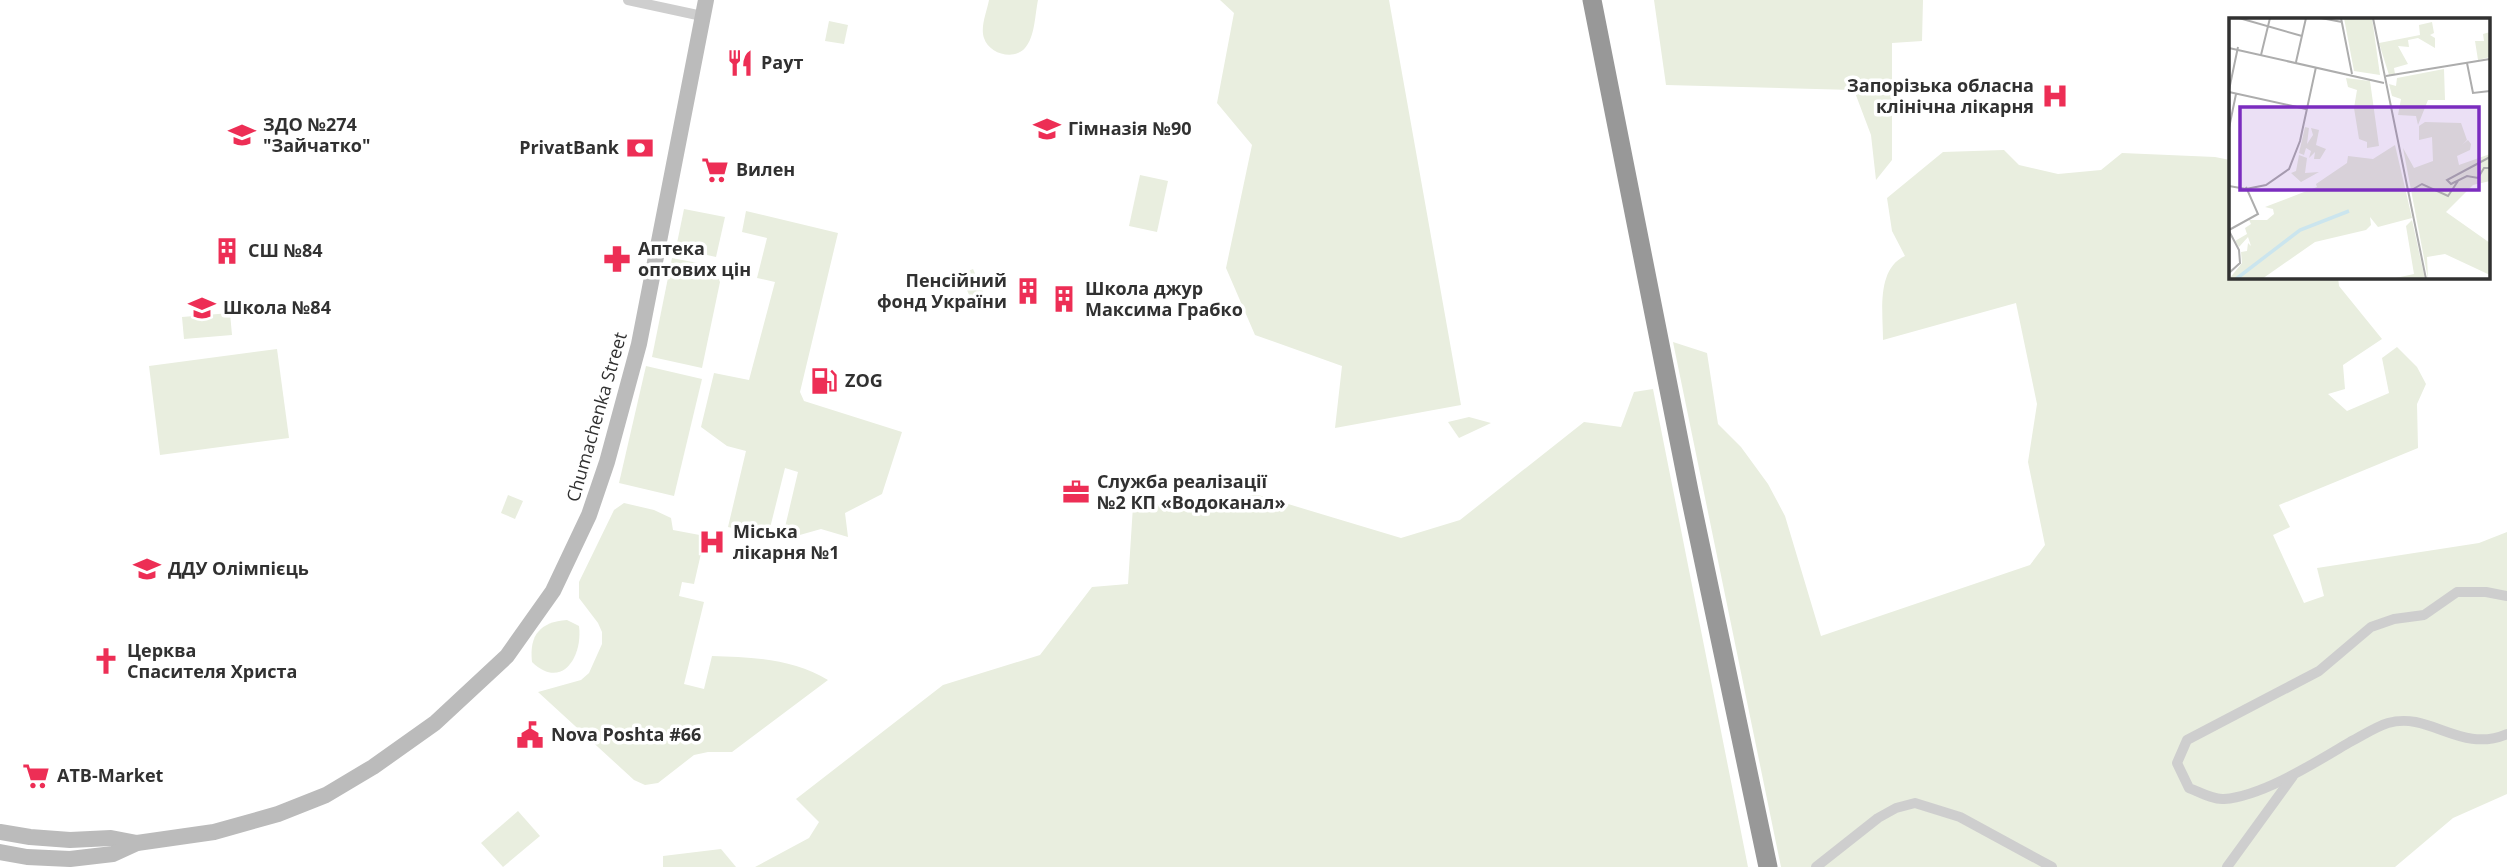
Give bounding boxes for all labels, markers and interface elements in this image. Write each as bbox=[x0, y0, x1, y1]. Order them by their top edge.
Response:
inset map bbox=[2229, 18, 2490, 278]
restaurant icon: Раут bbox=[725, 48, 755, 78]
place label: Раут bbox=[761, 50, 803, 74]
place label: Запорізька обласна клінічна лікарня bbox=[1847, 73, 2034, 118]
hospital icon: Запорізька обласна клінічна лікарня bbox=[2040, 81, 2070, 111]
place label: ЗДО №274 "Зайчатко" bbox=[263, 112, 370, 157]
school or university icon: Гімназія №90 bbox=[1032, 114, 1062, 144]
place label: Гімназія №90 bbox=[1068, 116, 1192, 140]
school or university icon: ЗДО №274 "Зайчатко" bbox=[227, 120, 257, 150]
bank icon: PrivatBank bbox=[625, 133, 655, 163]
place label: PrivatBank bbox=[519, 135, 620, 159]
supermarket icon: Вилен bbox=[700, 155, 730, 185]
place label: Вилен bbox=[736, 157, 795, 181]
building icon: СШ №84 bbox=[212, 236, 242, 266]
place label: Аптека оптових цін bbox=[638, 236, 751, 281]
place label: СШ №84 bbox=[248, 238, 323, 262]
pharmacy icon: Аптека оптових цін bbox=[602, 244, 632, 274]
place label: Пенсійний фонд України bbox=[877, 268, 1007, 313]
building icon: Пенсійний фонд України bbox=[1013, 276, 1043, 306]
place label: Школа джур Максима Грабко bbox=[1085, 276, 1243, 321]
building icon: Школа джур Максима Грабко bbox=[1049, 284, 1079, 314]
school or university icon: Школа №84 bbox=[187, 293, 217, 323]
place label: Школа №84 bbox=[223, 295, 331, 319]
street label: Chumachenka Street bbox=[560, 329, 632, 504]
fuel station icon: ZOG bbox=[809, 366, 839, 396]
place label: ZOG bbox=[845, 368, 883, 392]
place label: Служба реалізації №2 КП «Водоканал» bbox=[1097, 469, 1286, 514]
office icon: Служба реалізації №2 КП «Водоканал» bbox=[1061, 477, 1091, 507]
place label: Міська лікарня №1 bbox=[733, 519, 840, 564]
hospital icon: Міська лікарня №1 bbox=[697, 527, 727, 557]
school or university icon: ДДУ Олімпієць bbox=[132, 554, 162, 584]
place label: ДДУ Олімпієць bbox=[168, 556, 309, 580]
place label: Церква Спасителя Христа bbox=[127, 638, 297, 683]
church icon: Церква Спасителя Христа bbox=[91, 646, 121, 676]
public building icon: Nova Poshta #66 bbox=[515, 720, 545, 750]
place label: Nova Poshta #66 bbox=[551, 722, 701, 746]
supermarket icon: ATB-Market bbox=[21, 761, 51, 791]
place label: ATB-Market bbox=[57, 763, 164, 787]

